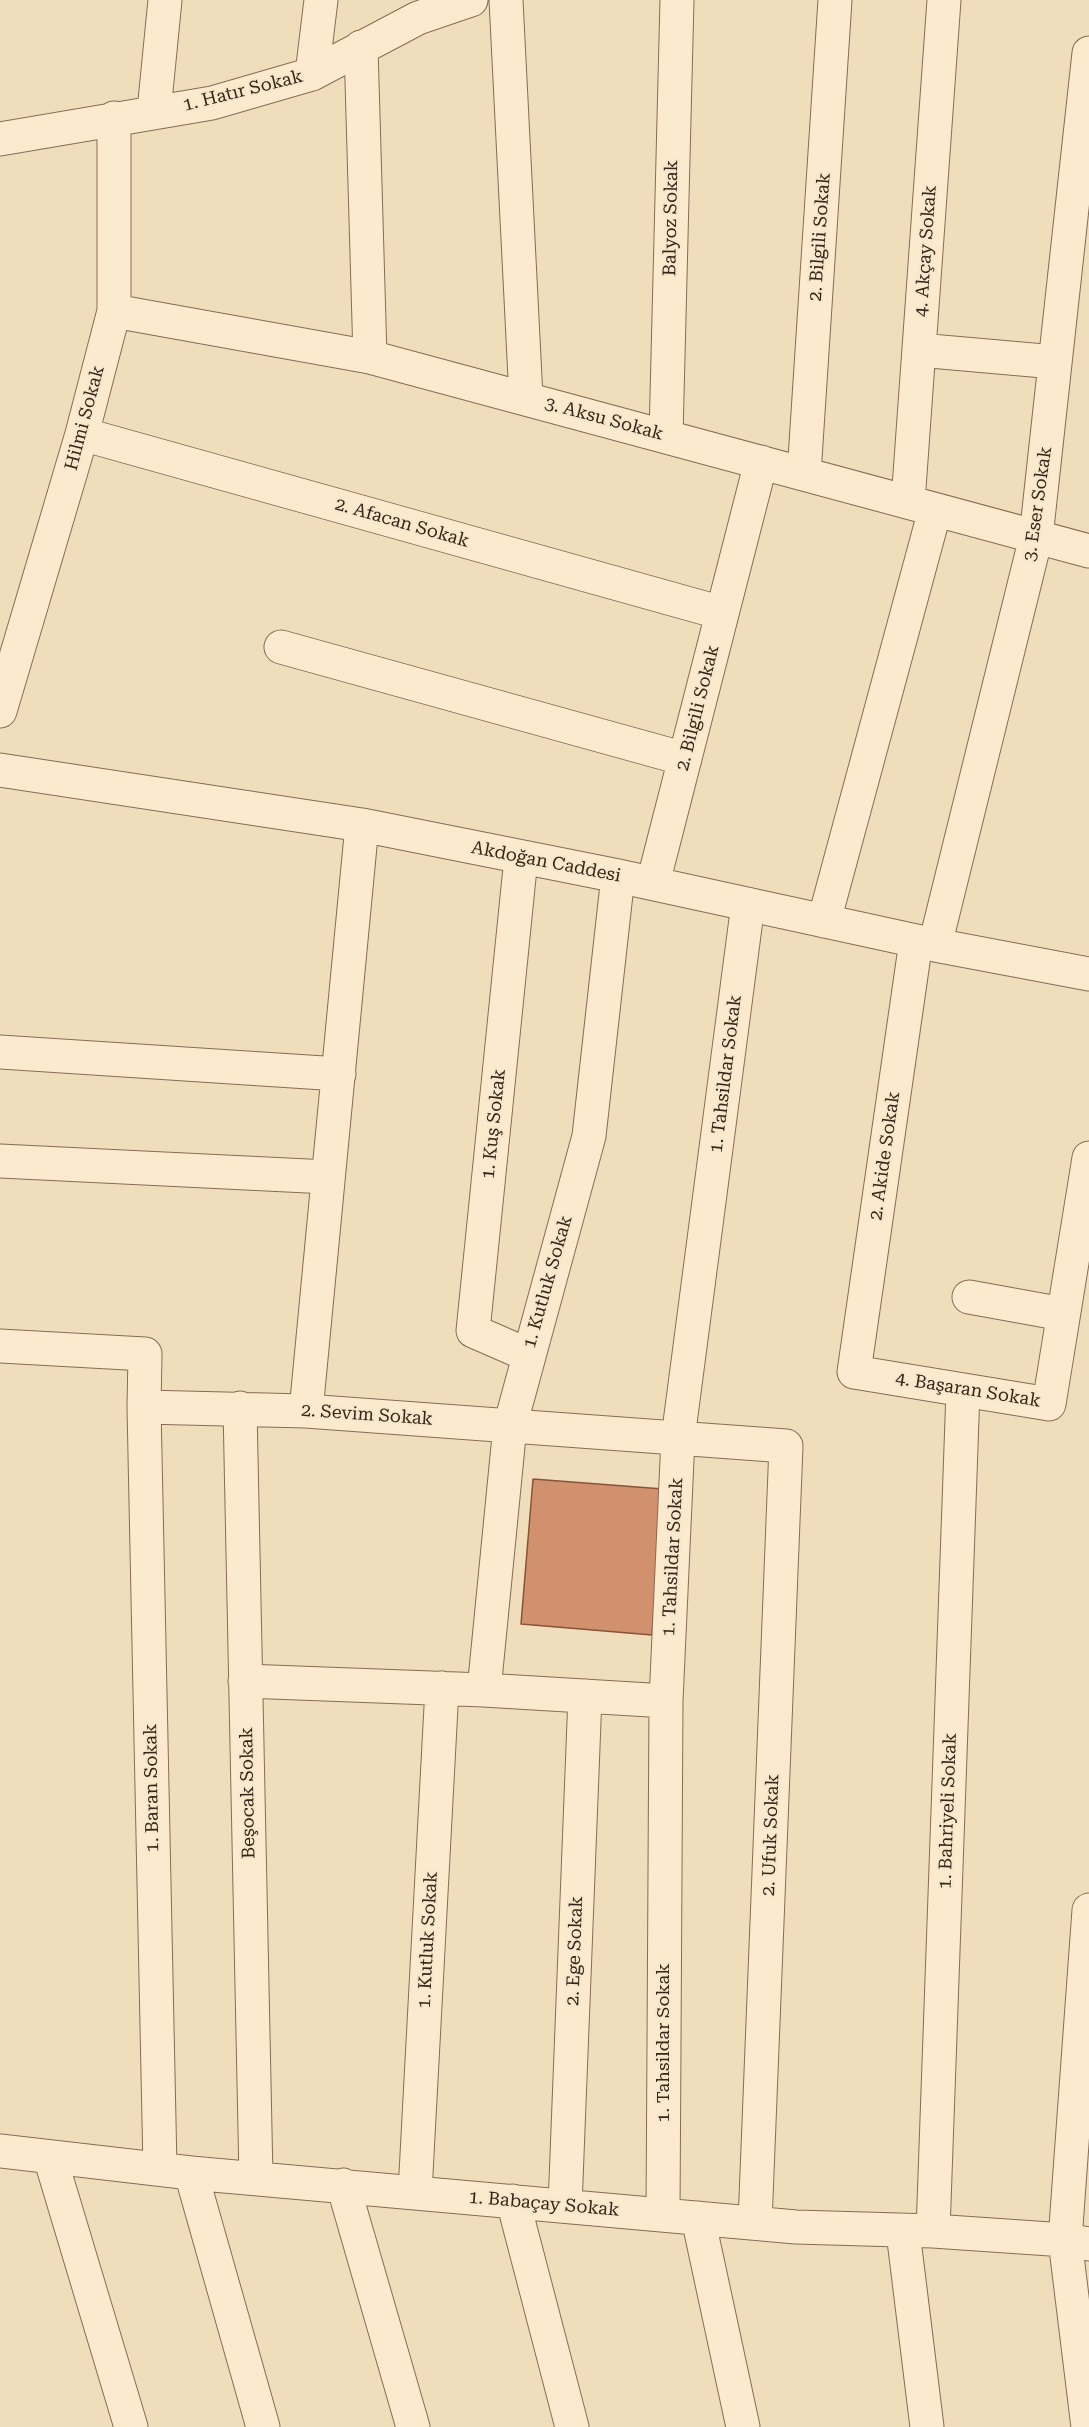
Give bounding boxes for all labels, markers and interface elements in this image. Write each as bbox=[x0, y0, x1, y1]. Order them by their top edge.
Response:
street label: 1. Hatır Sokak bbox=[181, 66, 305, 116]
street label: Balyoz Sokak bbox=[659, 160, 683, 276]
street label: 2. Bilgili Sokak bbox=[805, 172, 835, 302]
street label: 4. Akçay Sokak bbox=[911, 184, 941, 318]
street label: Hilmi Sokak bbox=[61, 363, 109, 473]
street label: 3. Aksu Sokak bbox=[542, 393, 666, 445]
street label: 3. Eser Sokak bbox=[1019, 445, 1057, 563]
street label: 2. Afacan Sokak bbox=[332, 494, 472, 552]
street label: 2. Bilgili Sokak bbox=[672, 643, 724, 773]
street label: Akdoğan Caddesi bbox=[469, 837, 623, 887]
street label: 1. Tahsildar Sokak bbox=[706, 994, 746, 1154]
street label: 1. Kuş Sokak bbox=[477, 1068, 511, 1180]
street label: 2. Akide Sokak bbox=[865, 1090, 905, 1222]
street label: 1. Kutluk Sokak bbox=[519, 1213, 577, 1351]
street label: 4. Başaran Sokak bbox=[894, 1368, 1042, 1412]
street label: 2. Sevim Sokak bbox=[300, 1400, 434, 1430]
street label: 1. Tahsildar Sokak bbox=[658, 1477, 688, 1637]
street label: 1. Baran Sokak bbox=[140, 1724, 164, 1852]
street label: Beşocak Sokak bbox=[236, 1727, 260, 1859]
street label: 1. Bahriyeli Sokak bbox=[934, 1733, 962, 1889]
street label: 2. Ufuk Sokak bbox=[758, 1774, 784, 1896]
street label: 1. Kutluk Sokak bbox=[414, 1871, 442, 2009]
street label: 2. Ege Sokak bbox=[562, 1896, 588, 2006]
street label: 1. Tahsildar Sokak bbox=[653, 1963, 675, 2123]
street label: 1. Babaçay Sokak bbox=[468, 2187, 620, 2221]

